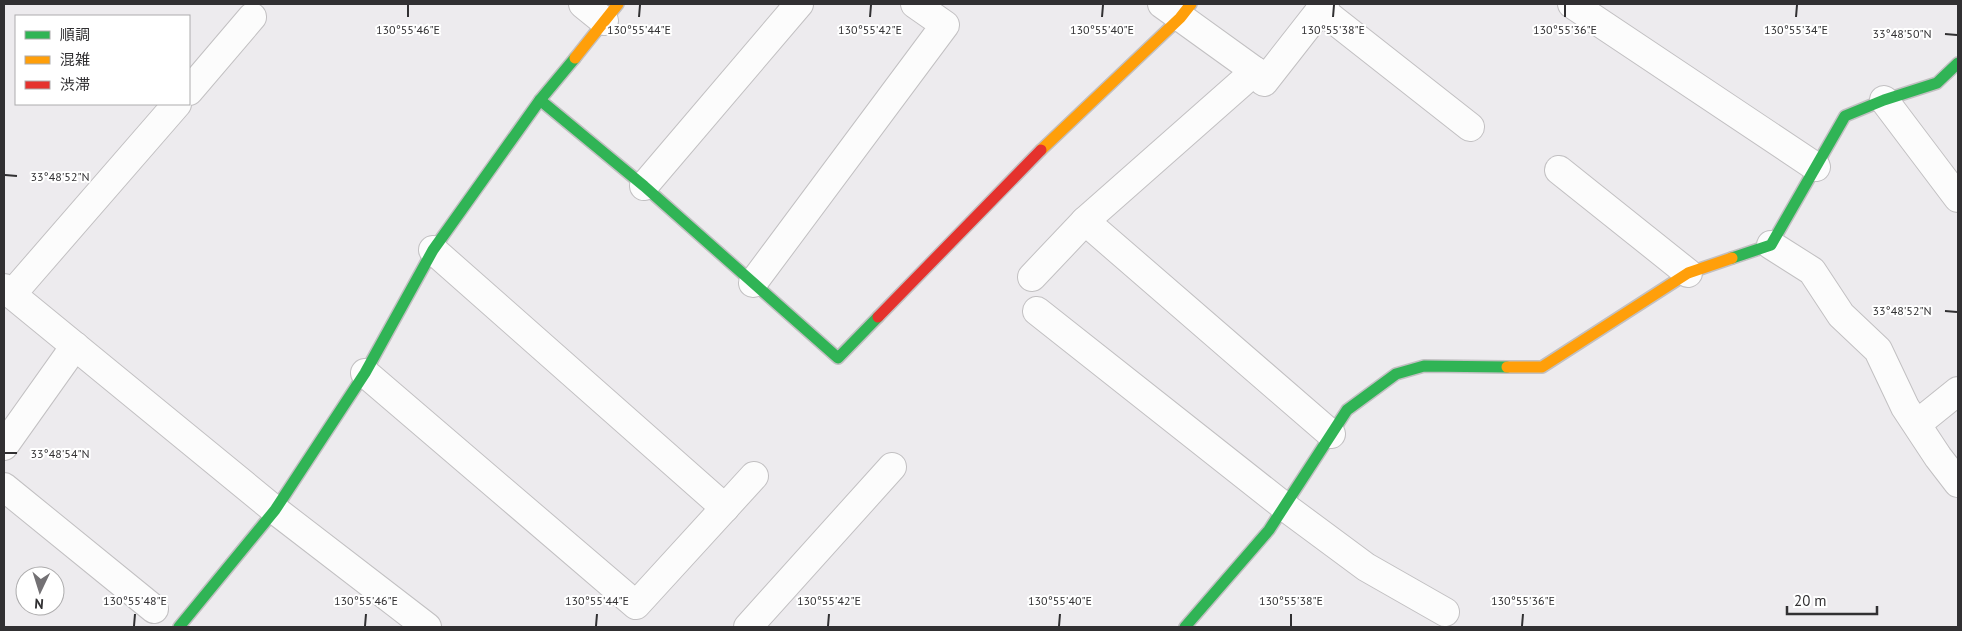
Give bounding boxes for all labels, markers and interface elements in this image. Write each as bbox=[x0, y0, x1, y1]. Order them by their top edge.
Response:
legend bbox=[15, 15, 190, 105]
text: 130°55'46"E bbox=[376, 22, 440, 37]
text: 130°55'44"E bbox=[607, 22, 671, 37]
text: 130°55'42"E bbox=[838, 22, 902, 37]
text: 130°55'40"E bbox=[1070, 22, 1134, 37]
text: 130°55'38"E bbox=[1301, 22, 1365, 37]
text: 130°55'36"E bbox=[1533, 22, 1597, 37]
text: 130°55'34"E bbox=[1764, 22, 1828, 37]
text: 順調 bbox=[60, 25, 90, 44]
text: 33°48'50"N bbox=[1872, 26, 1932, 41]
text: 混雑 bbox=[60, 50, 90, 69]
text: 渋滞 bbox=[60, 75, 90, 94]
text: 33°48'52"N bbox=[30, 169, 90, 184]
text: 33°48'52"N bbox=[1872, 303, 1932, 318]
text: 33°48'54"N bbox=[30, 446, 90, 461]
north arrow bbox=[15, 566, 65, 616]
scale bar bbox=[1787, 584, 1877, 616]
text: 20 m bbox=[1794, 591, 1827, 610]
text: 130°55'48"E bbox=[103, 593, 167, 608]
text: 130°55'46"E bbox=[334, 593, 398, 608]
text: 130°55'44"E bbox=[565, 593, 629, 608]
text: 130°55'42"E bbox=[797, 593, 861, 608]
text: 130°55'40"E bbox=[1028, 593, 1092, 608]
text: 130°55'38"E bbox=[1259, 593, 1323, 608]
text: 130°55'36"E bbox=[1491, 593, 1555, 608]
text: N bbox=[34, 595, 44, 613]

